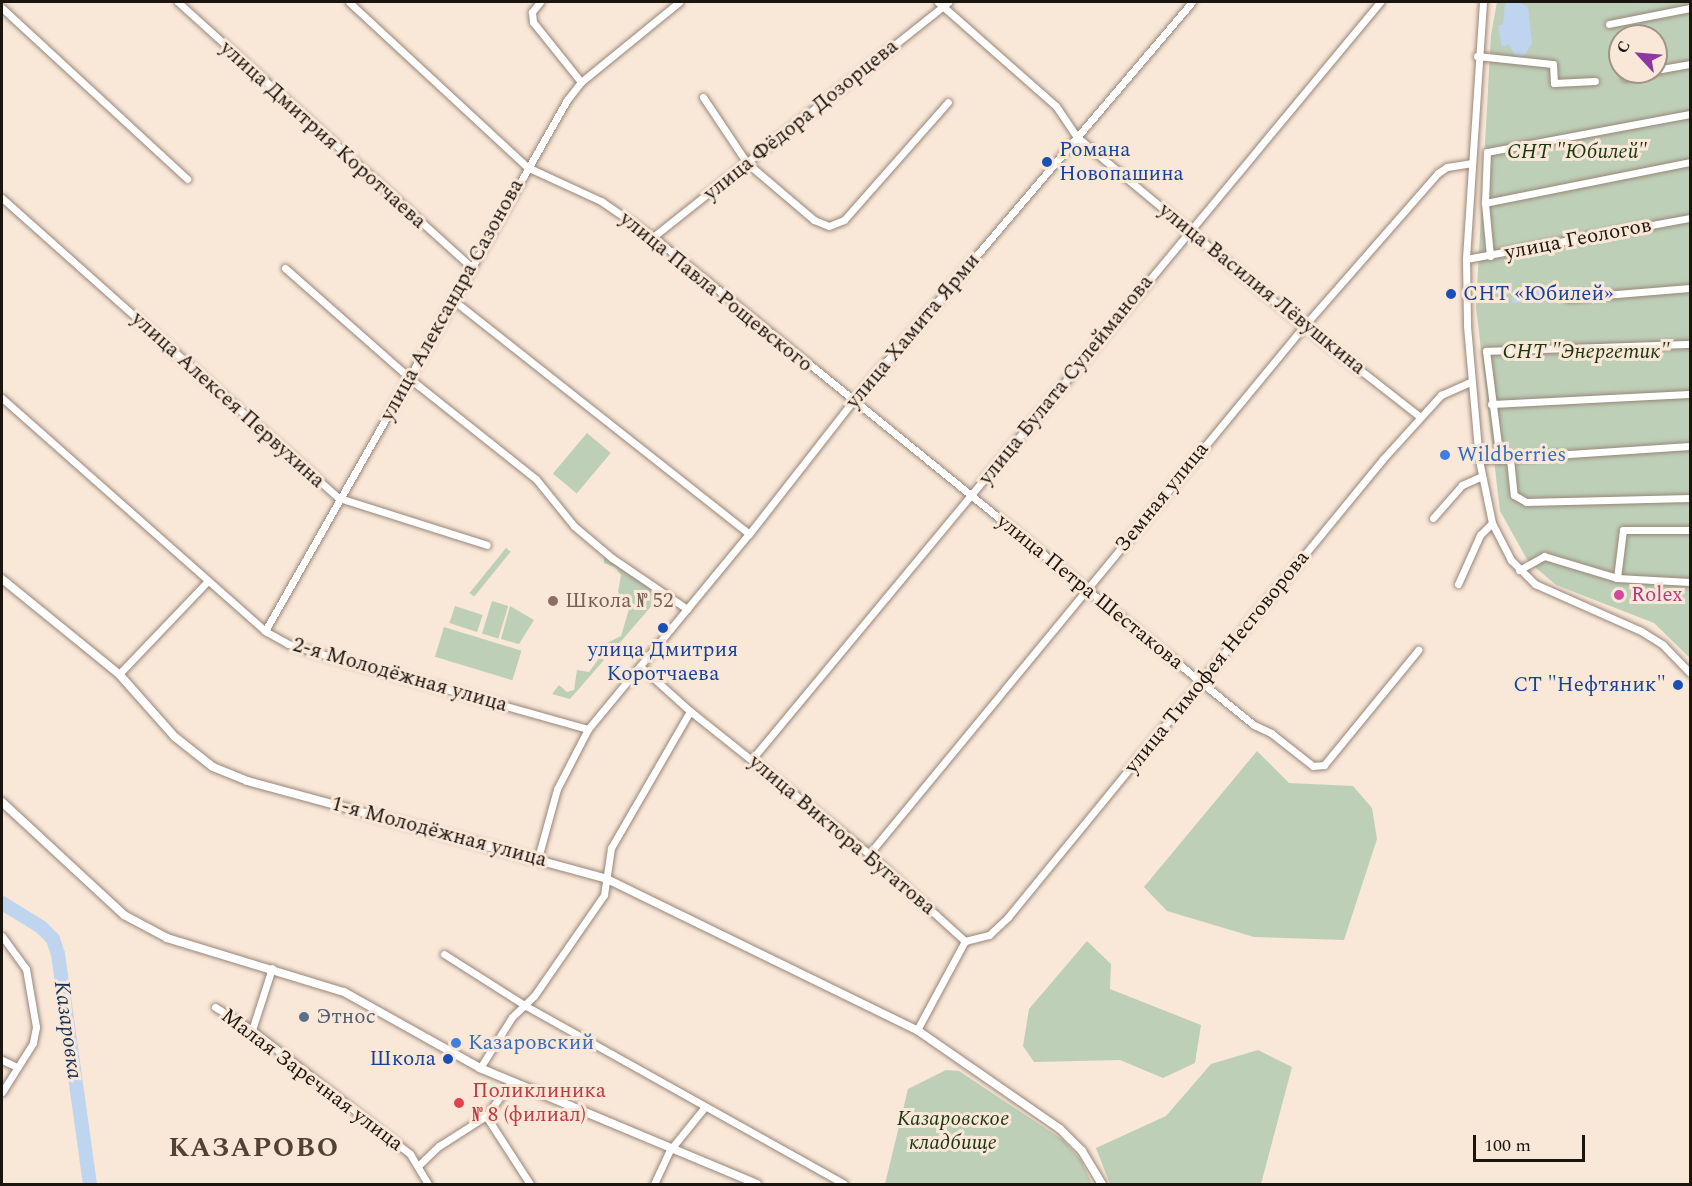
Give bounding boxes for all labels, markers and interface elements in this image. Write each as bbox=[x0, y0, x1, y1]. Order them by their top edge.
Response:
north arrow bbox=[1608, 24, 1668, 84]
street label: улица Фёдора Дозорцева bbox=[699, 34, 903, 206]
street label: улица Дмитрия Коротчаева bbox=[215, 36, 431, 234]
text: С bbox=[1610, 37, 1637, 57]
place label: Романа Новопашина bbox=[1059, 137, 1184, 187]
park label: СНТ "Юбилей" bbox=[1507, 139, 1647, 165]
marker: Романа Новопашина bbox=[1040, 155, 1054, 169]
street label: улица Александра Сазонова bbox=[375, 174, 529, 426]
street label: улица Василия Лёвушкина bbox=[1153, 198, 1371, 380]
street label: улица Павла Рощевского bbox=[614, 206, 818, 378]
street label: улица Геологов bbox=[1503, 212, 1653, 266]
street label: улица Хамита Ярми bbox=[841, 248, 985, 414]
street label: улица Булата Сулейманова bbox=[973, 270, 1159, 490]
place label: СНТ «Юбилей» bbox=[1463, 281, 1613, 307]
marker: СНТ «Юбилей» bbox=[1444, 287, 1458, 301]
street label: улица Алексея Первухина bbox=[126, 306, 330, 494]
park label: СНТ "Энергетик" bbox=[1502, 339, 1670, 365]
street label: Земная улица bbox=[1110, 437, 1214, 557]
place label: Wildberries bbox=[1457, 442, 1566, 468]
marker: Wildberries bbox=[1438, 448, 1452, 462]
street label: улица Петра Шестакова bbox=[991, 509, 1189, 675]
street label: улица Тимофея Несговорова bbox=[1119, 545, 1315, 779]
place label: Rolex bbox=[1631, 582, 1683, 608]
place label: Школа № 52 bbox=[565, 588, 673, 614]
marker: Rolex bbox=[1612, 588, 1626, 602]
marker: Школа № 52 bbox=[546, 594, 560, 608]
marker: улица Дмитрия Коротчаева bbox=[656, 621, 670, 635]
street label: 2-я Молодёжная улица bbox=[290, 632, 510, 718]
place label: улица Дмитрия Коротчаева bbox=[588, 637, 738, 687]
place label: СТ "Нефтяник" bbox=[1513, 672, 1666, 698]
marker: СТ "Нефтяник" bbox=[1671, 678, 1685, 692]
street label: улица Виктора Бугатова bbox=[743, 749, 941, 921]
street label: 1-я Молодёжная улица bbox=[328, 791, 550, 873]
water label: Казаровка bbox=[48, 979, 88, 1081]
street label: Малая Заречная улица bbox=[216, 1003, 408, 1157]
place label: Этнос bbox=[316, 1004, 376, 1030]
marker: Этнос bbox=[297, 1010, 311, 1024]
place label: Казаровский bbox=[468, 1030, 594, 1056]
marker: Казаровский bbox=[449, 1036, 463, 1050]
place label: Школа bbox=[370, 1046, 436, 1072]
marker: Школа bbox=[441, 1052, 455, 1066]
place label: Поликлиника № 8 (филиал) bbox=[472, 1078, 606, 1128]
marker: Поликлиника № 8 (филиал) bbox=[450, 1094, 468, 1112]
park label: Казаровское кладбище bbox=[897, 1106, 1009, 1156]
scale bar bbox=[1476, 1123, 1588, 1161]
text: 100 m bbox=[1484, 1132, 1531, 1159]
district label: КАЗАРОВО bbox=[169, 1133, 339, 1165]

